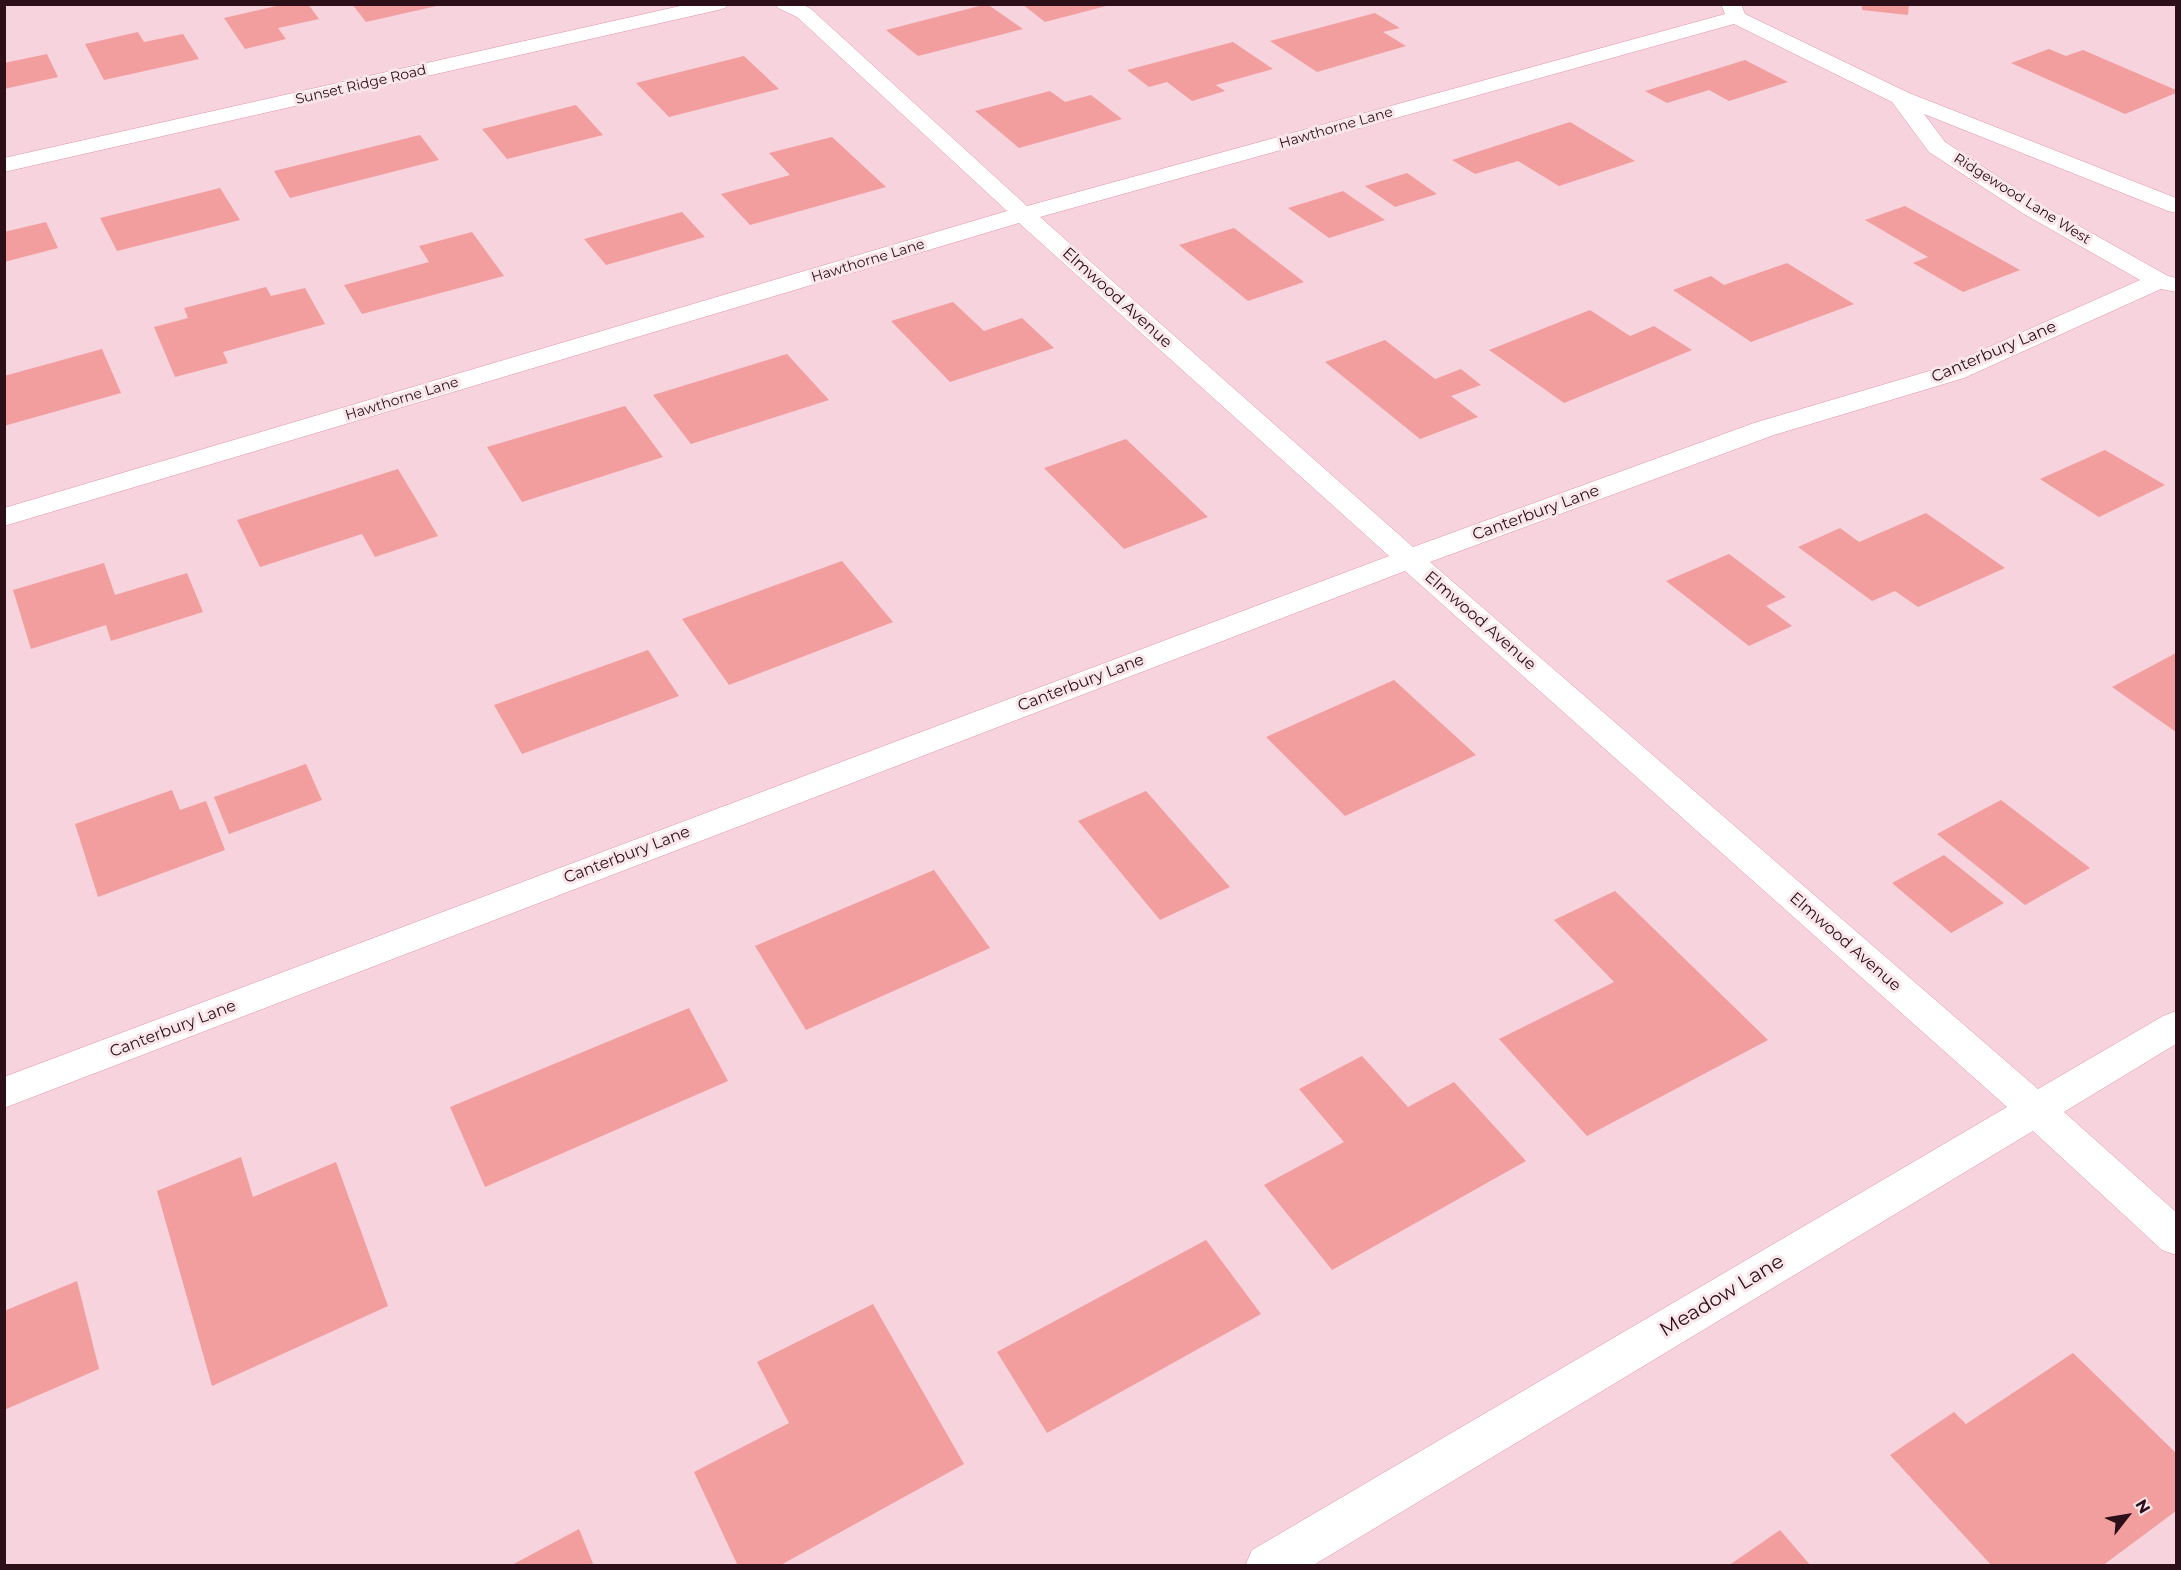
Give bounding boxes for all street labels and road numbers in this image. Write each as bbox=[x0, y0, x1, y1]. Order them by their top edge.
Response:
street label: Sunset Ridge Road bbox=[294, 62, 428, 108]
street label: Hawthorne Lane bbox=[1277, 104, 1395, 152]
street label: Ridgewood Lane West bbox=[1951, 150, 2093, 248]
street label: Hawthorne Lane bbox=[809, 236, 927, 286]
street label: Elmwood Avenue bbox=[1058, 244, 1176, 352]
street label: Canterbury Lane bbox=[1929, 317, 2059, 387]
street label: Hawthorne Lane bbox=[343, 374, 461, 424]
street label: Canterbury Lane bbox=[1470, 481, 1602, 545]
street label: Elmwood Avenue bbox=[1420, 567, 1540, 675]
street label: Canterbury Lane bbox=[1015, 650, 1147, 716]
street label: Canterbury Lane bbox=[561, 822, 693, 888]
street label: Elmwood Avenue bbox=[1785, 888, 1905, 996]
street label: Canterbury Lane bbox=[107, 996, 239, 1062]
street label: Meadow Lane bbox=[1656, 1250, 1788, 1342]

